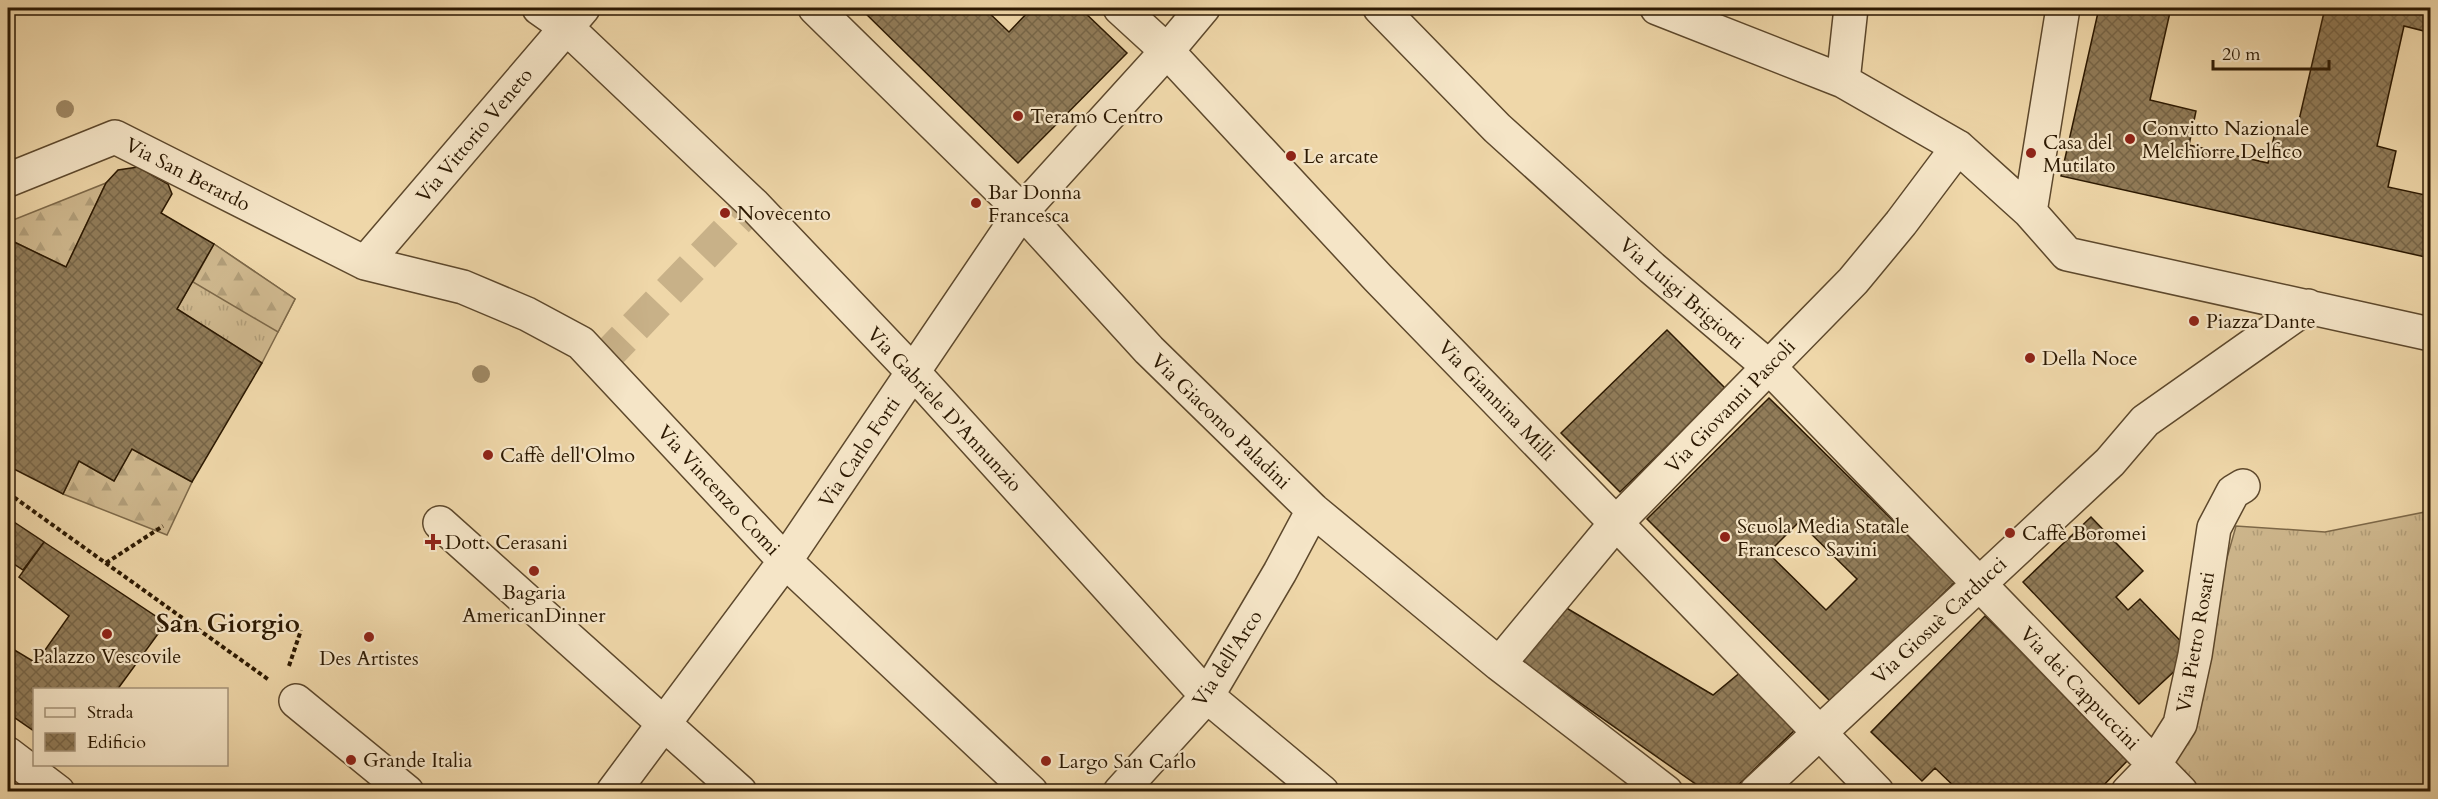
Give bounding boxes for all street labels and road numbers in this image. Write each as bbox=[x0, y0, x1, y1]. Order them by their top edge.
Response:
street label: Via Vittorio Veneto bbox=[410, 62, 539, 209]
street label: Via San Berardo bbox=[121, 131, 255, 218]
street label: Via Luigi Brigiotti bbox=[1613, 231, 1750, 356]
street label: Via Gabriele D'Annunzio bbox=[861, 321, 1028, 498]
street label: Via Giovanni Pascoli bbox=[1659, 333, 1802, 479]
street label: Via Giannina Milli bbox=[1432, 334, 1562, 467]
street label: Via Giacomo Paladini bbox=[1145, 347, 1297, 496]
street label: Via Carlo Forti bbox=[812, 391, 907, 513]
street label: Via Vincenzo Comi bbox=[651, 419, 787, 562]
street label: Via Giosuè Carducci bbox=[1866, 550, 2013, 690]
street label: Via Pietro Rosati bbox=[2170, 569, 2221, 715]
street label: Via dell'Arco bbox=[1186, 605, 1269, 712]
street label: Via dei Cappuccini bbox=[2014, 621, 2146, 756]

